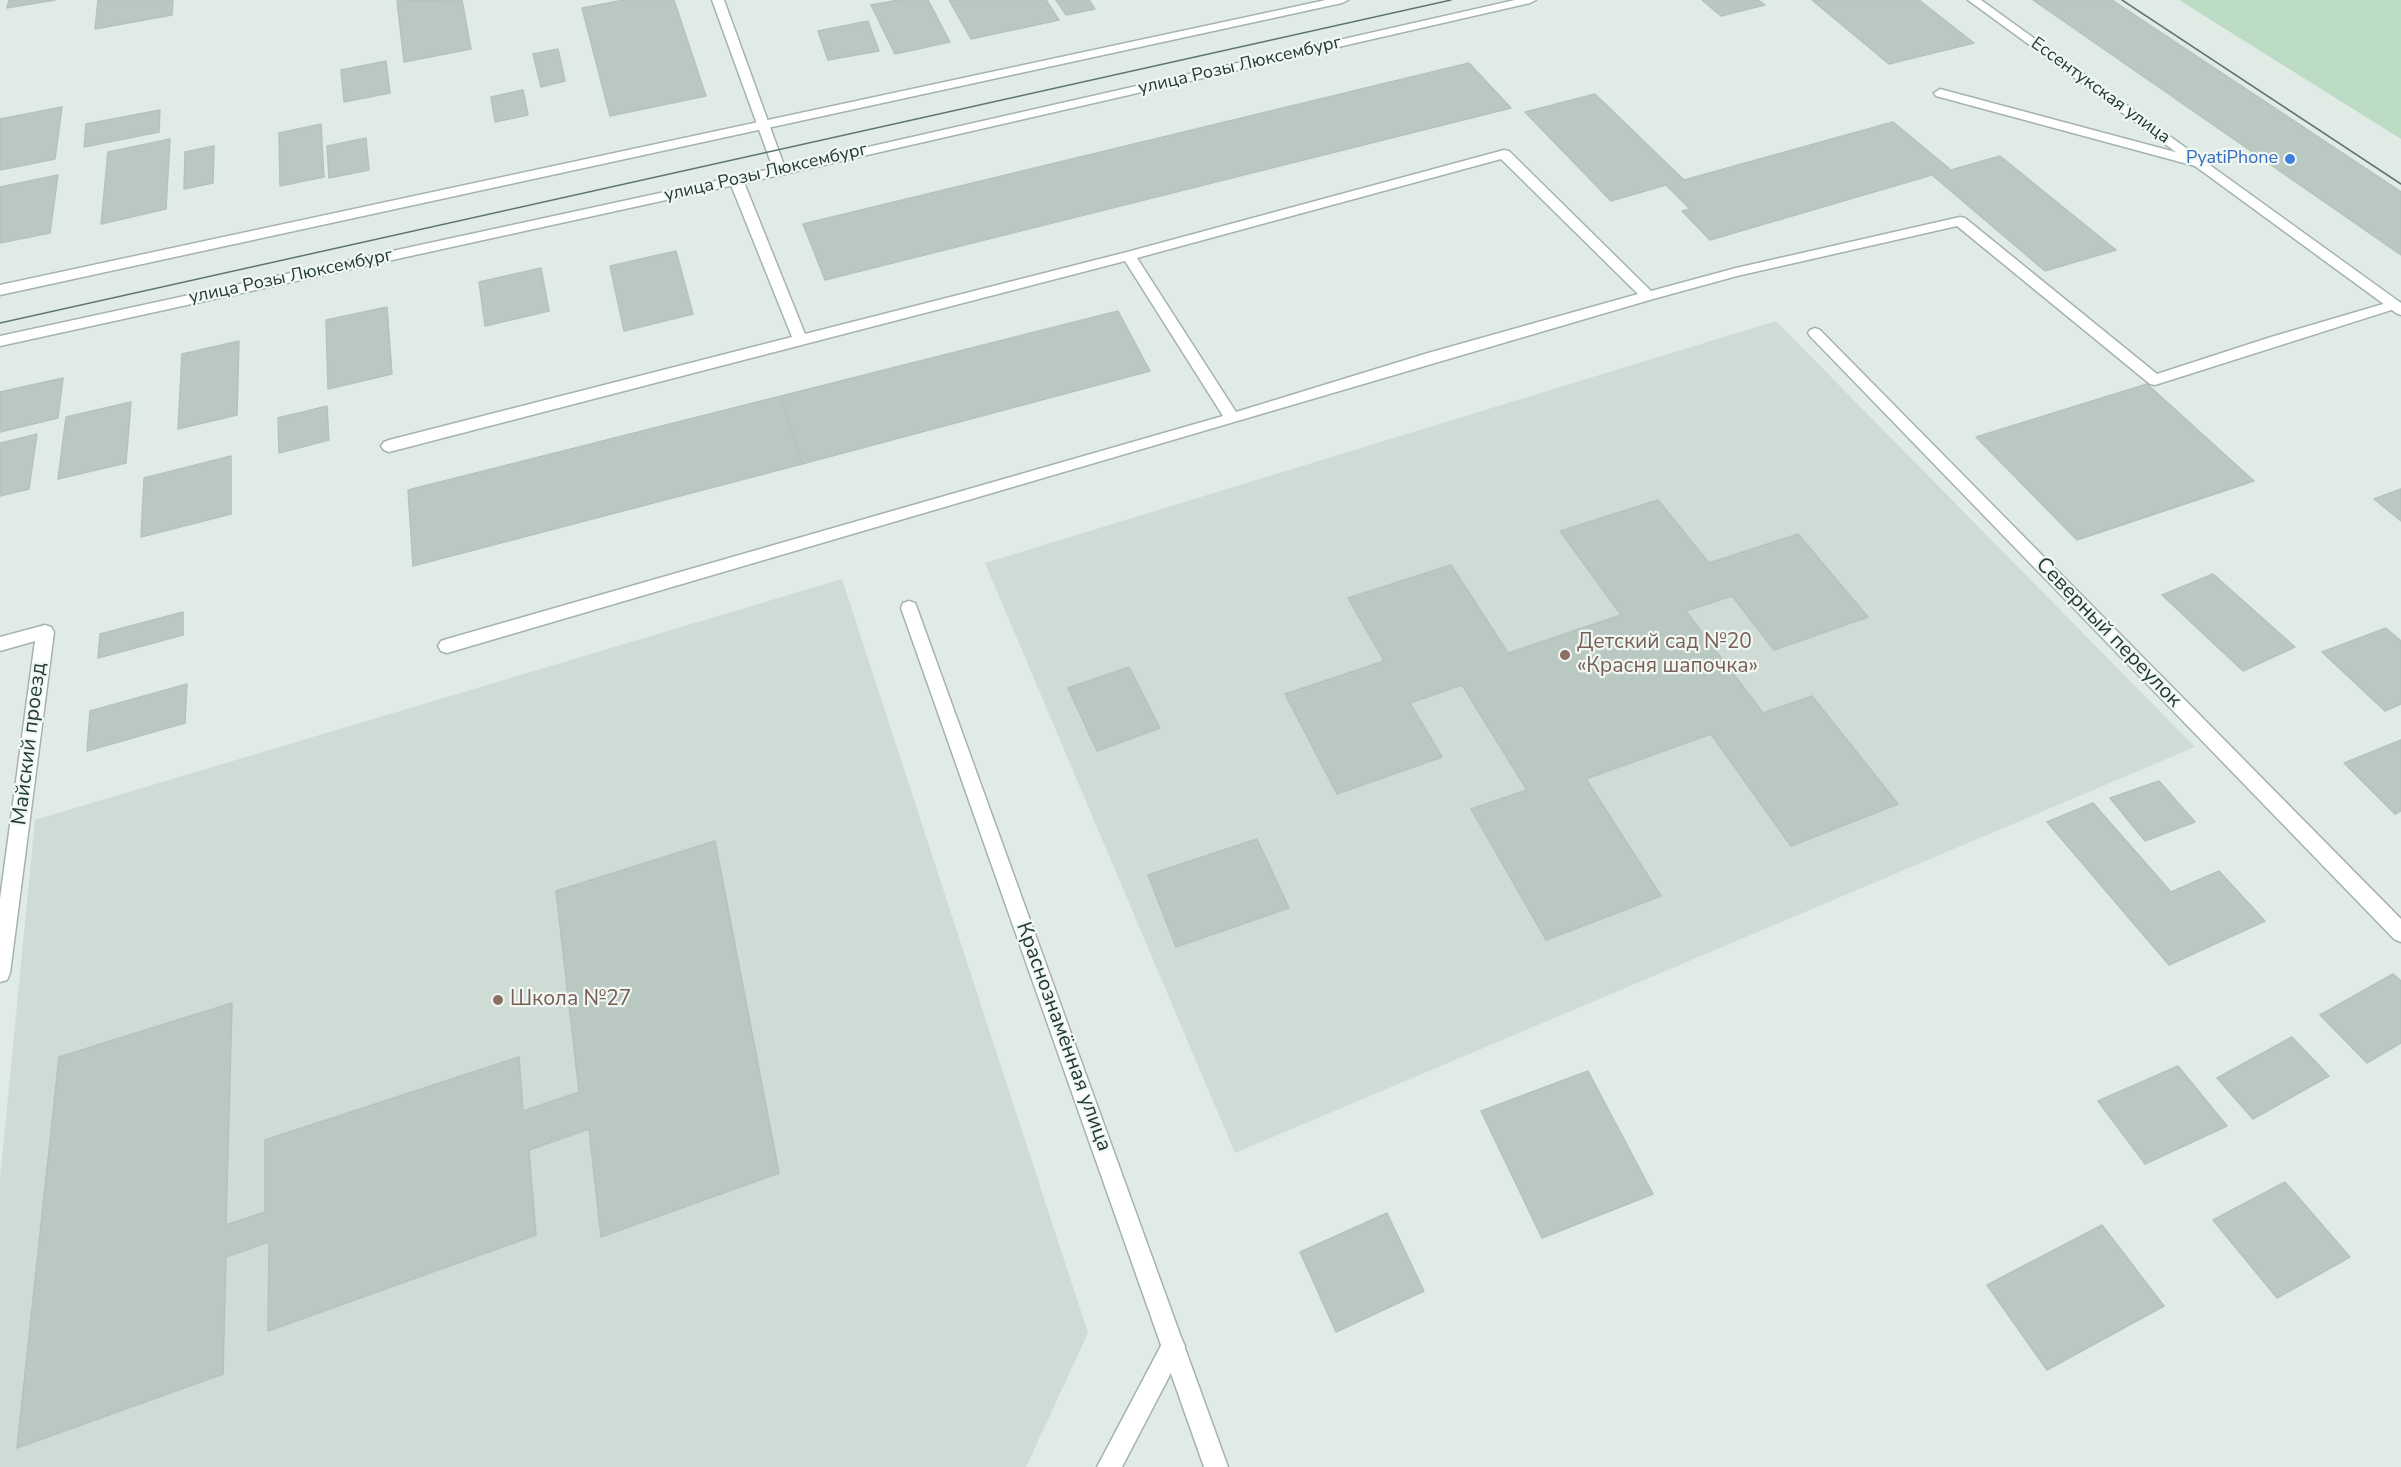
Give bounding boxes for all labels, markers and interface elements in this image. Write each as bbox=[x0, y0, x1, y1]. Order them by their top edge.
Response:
street label: улица Розы Люксембург bbox=[1136, 32, 1344, 100]
street label: Ессентукская улица bbox=[2026, 33, 2174, 149]
street label: улица Розы Люксембург bbox=[662, 139, 870, 207]
place label: PyatiPhone bbox=[2186, 148, 2278, 170]
marker: PyatiPhone bbox=[2283, 152, 2297, 166]
street label: улица Розы Люксембург bbox=[187, 245, 395, 309]
street label: Северный переулок bbox=[2030, 553, 2186, 713]
place label: Детский сад №20 «Красня шапочка» bbox=[1577, 630, 1758, 680]
marker: Детский сад №20 «Красня шапочка» bbox=[1558, 648, 1572, 662]
street label: Майский проезд bbox=[8, 661, 52, 827]
street label: Краснознамённая улица bbox=[1010, 919, 1116, 1155]
place label: Школа №27 bbox=[510, 987, 631, 1013]
marker: Школа №27 bbox=[491, 993, 505, 1007]

